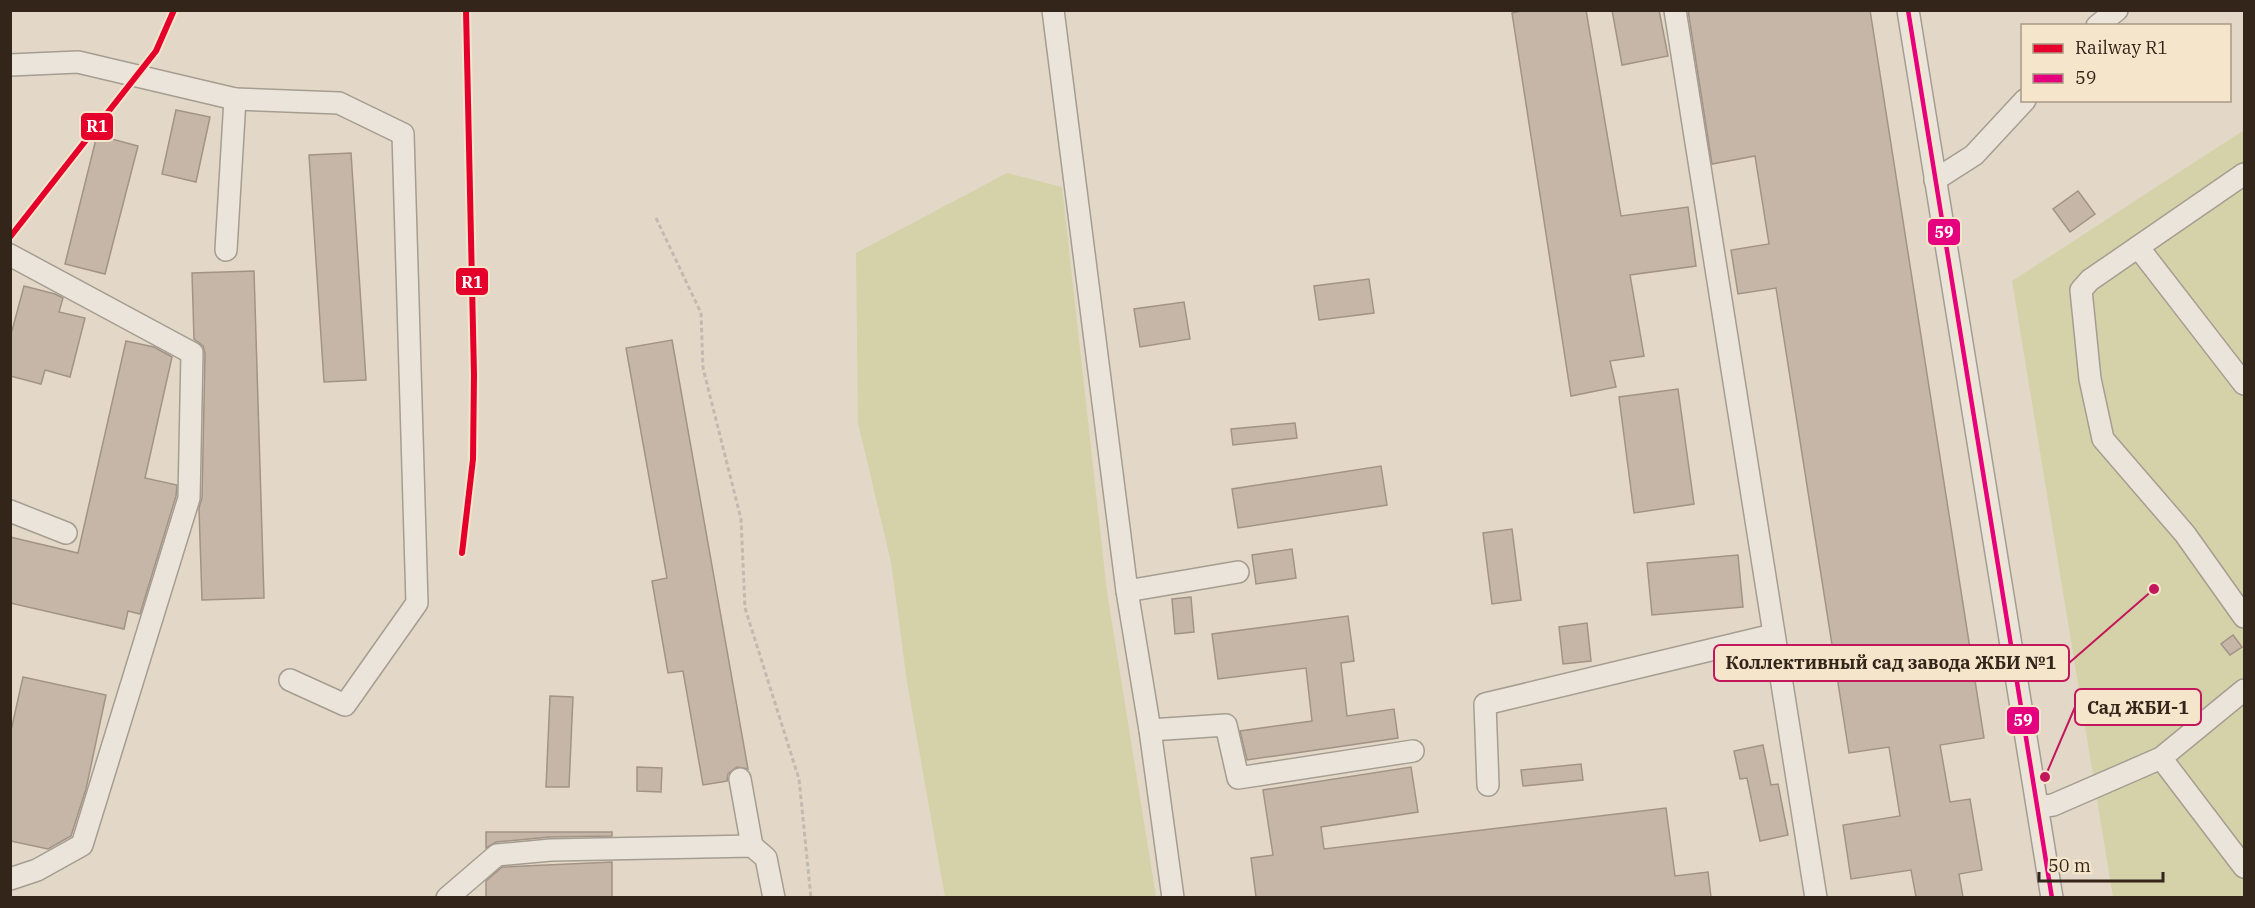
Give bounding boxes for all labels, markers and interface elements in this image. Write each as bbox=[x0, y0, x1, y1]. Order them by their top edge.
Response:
legend bbox=[2021, 24, 2231, 102]
text: Railway R1 bbox=[2075, 36, 2168, 59]
text: 59 bbox=[2075, 66, 2097, 89]
line badge: R1 bbox=[80, 112, 114, 141]
text: R1 bbox=[86, 116, 108, 136]
line badge: 59 bbox=[1927, 218, 1961, 246]
text: 59 bbox=[1934, 222, 1954, 242]
line badge: R1 bbox=[455, 267, 489, 296]
text: R1 bbox=[461, 272, 483, 292]
callout: Коллективный сад завода ЖБИ №1 bbox=[1714, 645, 2069, 681]
text: Коллективный сад завода ЖБИ №1 bbox=[1726, 651, 2057, 674]
callout: Сад ЖБИ-1 bbox=[2075, 689, 2201, 725]
text: Сад ЖБИ-1 bbox=[2087, 696, 2189, 719]
line badge: 59 bbox=[2006, 706, 2040, 735]
text: 59 bbox=[2013, 710, 2033, 730]
scale bar bbox=[2039, 845, 2164, 883]
text: 50 m bbox=[2048, 854, 2091, 877]

